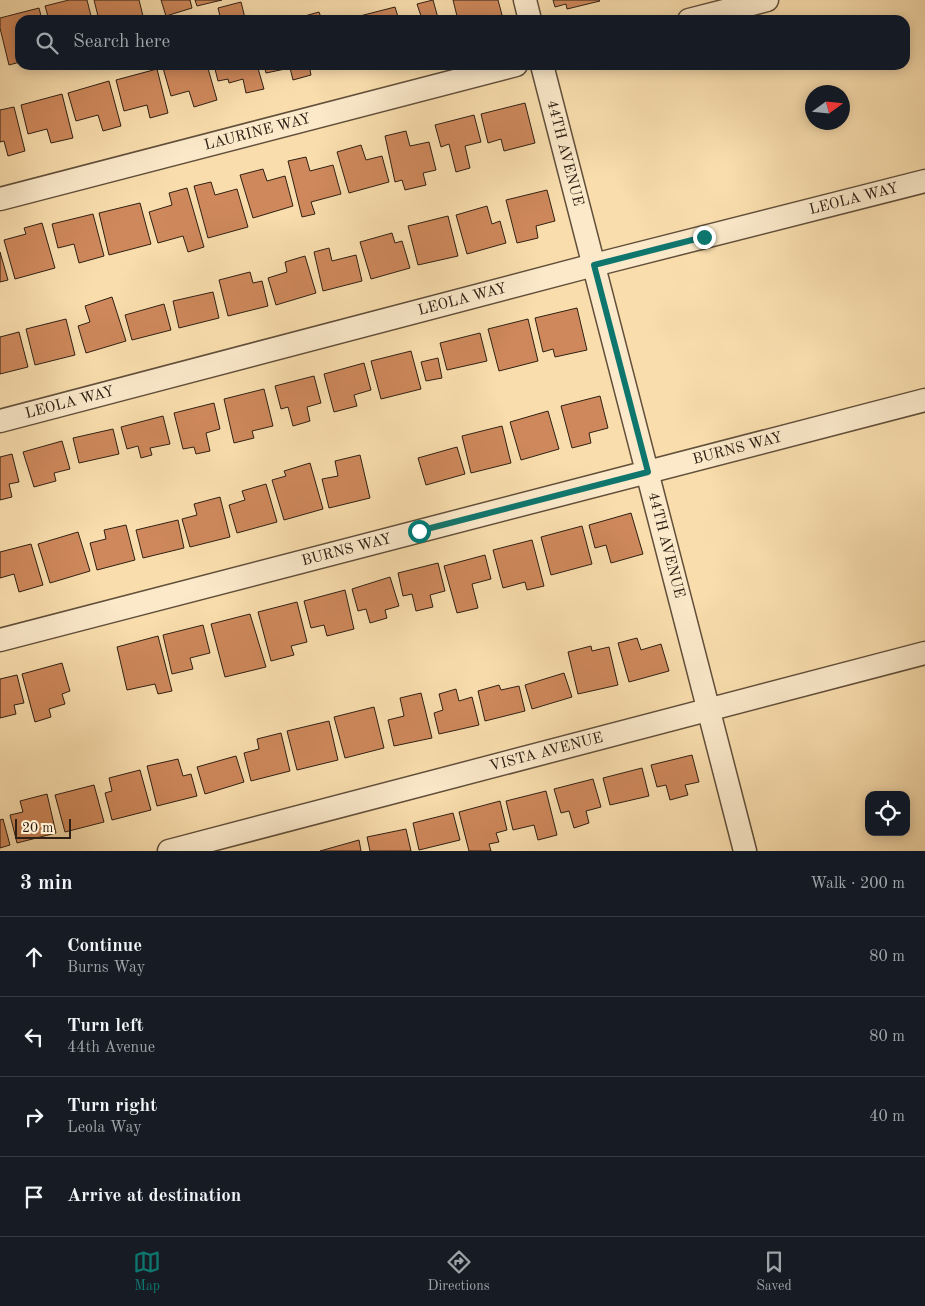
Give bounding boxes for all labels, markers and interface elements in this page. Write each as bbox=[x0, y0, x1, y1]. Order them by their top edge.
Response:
search box bbox=[15, 15, 910, 70]
icon: search bbox=[33, 29, 61, 57]
text: Search here bbox=[73, 33, 170, 52]
north arrow bbox=[805, 85, 850, 130]
street label: 44TH AVENUE bbox=[544, 99, 586, 208]
street label: LAURINE WAY bbox=[203, 111, 312, 153]
street label: LEOLA WAY bbox=[808, 181, 900, 218]
route end bbox=[693, 226, 716, 249]
street label: LEOLA WAY bbox=[416, 281, 508, 318]
street label: LEOLA WAY bbox=[24, 384, 116, 422]
street label: BURNS WAY bbox=[691, 430, 784, 467]
street label: 44TH AVENUE bbox=[645, 491, 687, 600]
route start bbox=[408, 520, 431, 543]
street label: BURNS WAY bbox=[300, 531, 393, 569]
street label: VISTA AVENUE bbox=[488, 730, 605, 774]
map controls bbox=[865, 791, 910, 836]
button: locate bbox=[865, 791, 910, 836]
scale bar bbox=[15, 816, 71, 839]
text: 20 m bbox=[22, 821, 53, 835]
text: 3 min bbox=[20, 873, 73, 894]
text: Walk · 200 m bbox=[810, 876, 905, 892]
text: Continue bbox=[67, 937, 142, 956]
icon: ahead bbox=[20, 943, 48, 971]
text: 80 m bbox=[869, 949, 905, 965]
text: Burns Way bbox=[67, 960, 145, 976]
text: Turn left bbox=[67, 1017, 144, 1036]
icon: left bbox=[20, 1023, 48, 1051]
text: 80 m bbox=[869, 1029, 905, 1045]
text: 44th Avenue bbox=[67, 1040, 155, 1056]
text: Turn right bbox=[67, 1097, 157, 1116]
icon: right bbox=[20, 1103, 48, 1131]
text: 40 m bbox=[869, 1109, 905, 1125]
text: Leola Way bbox=[67, 1120, 142, 1136]
icon: arrive bbox=[20, 1183, 48, 1211]
text: Arrive at destination bbox=[67, 1187, 241, 1206]
tab: Map bbox=[133, 1248, 161, 1295]
tab: Directions bbox=[428, 1248, 490, 1295]
tab: Saved bbox=[756, 1248, 792, 1295]

